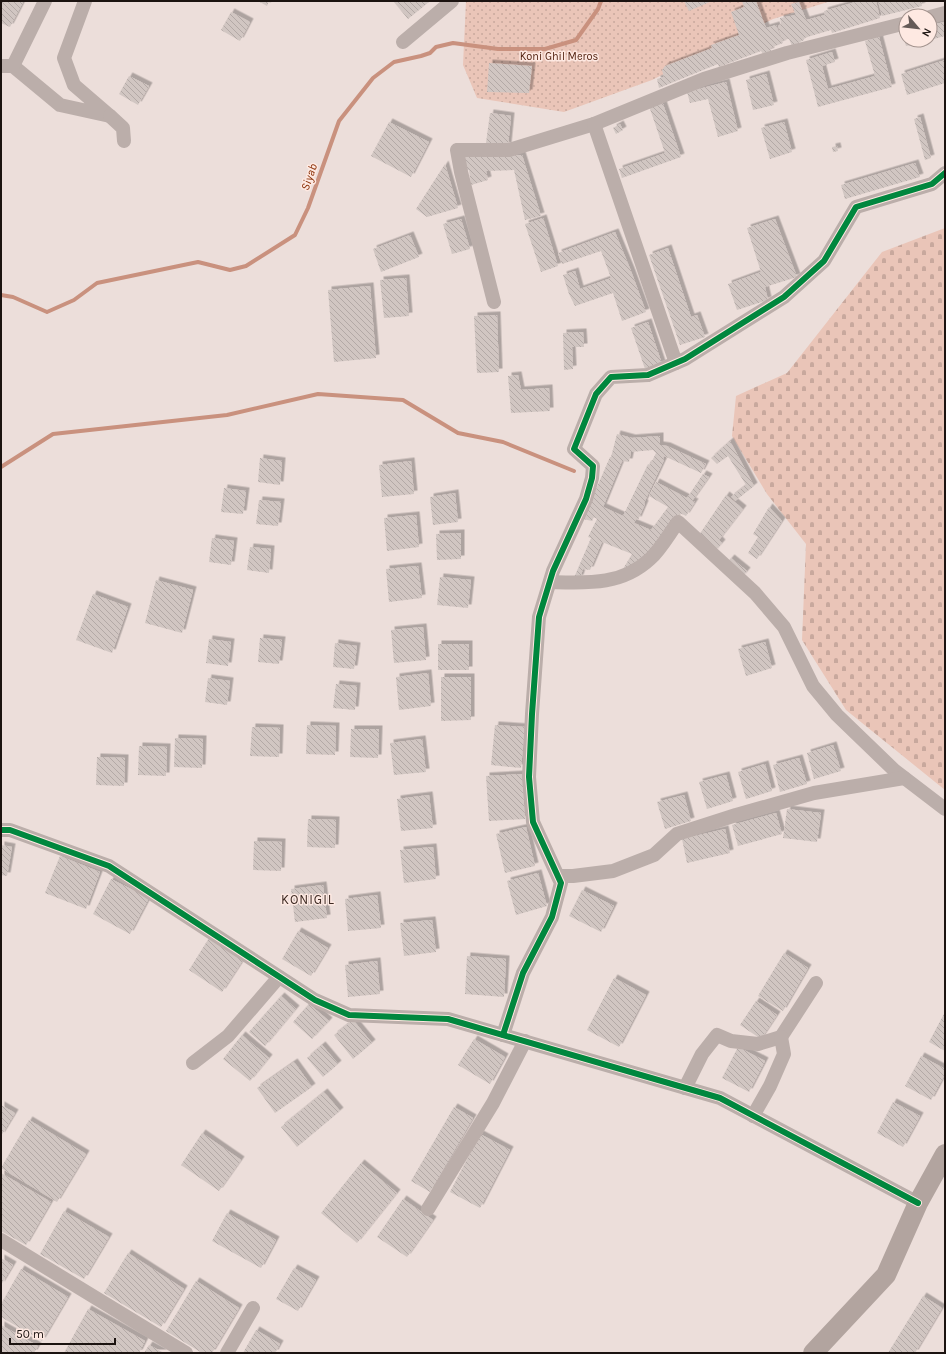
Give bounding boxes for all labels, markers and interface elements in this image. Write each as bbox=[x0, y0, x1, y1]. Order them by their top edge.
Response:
north arrow bbox=[898, 8, 938, 48]
text: N bbox=[919, 26, 934, 39]
park label: Koni Ghil Meros bbox=[520, 50, 599, 63]
water label: Siyab bbox=[298, 161, 320, 192]
district label: KONIGIL bbox=[281, 892, 335, 907]
scale bar bbox=[10, 1320, 115, 1346]
text: 50 m bbox=[16, 1327, 44, 1341]

